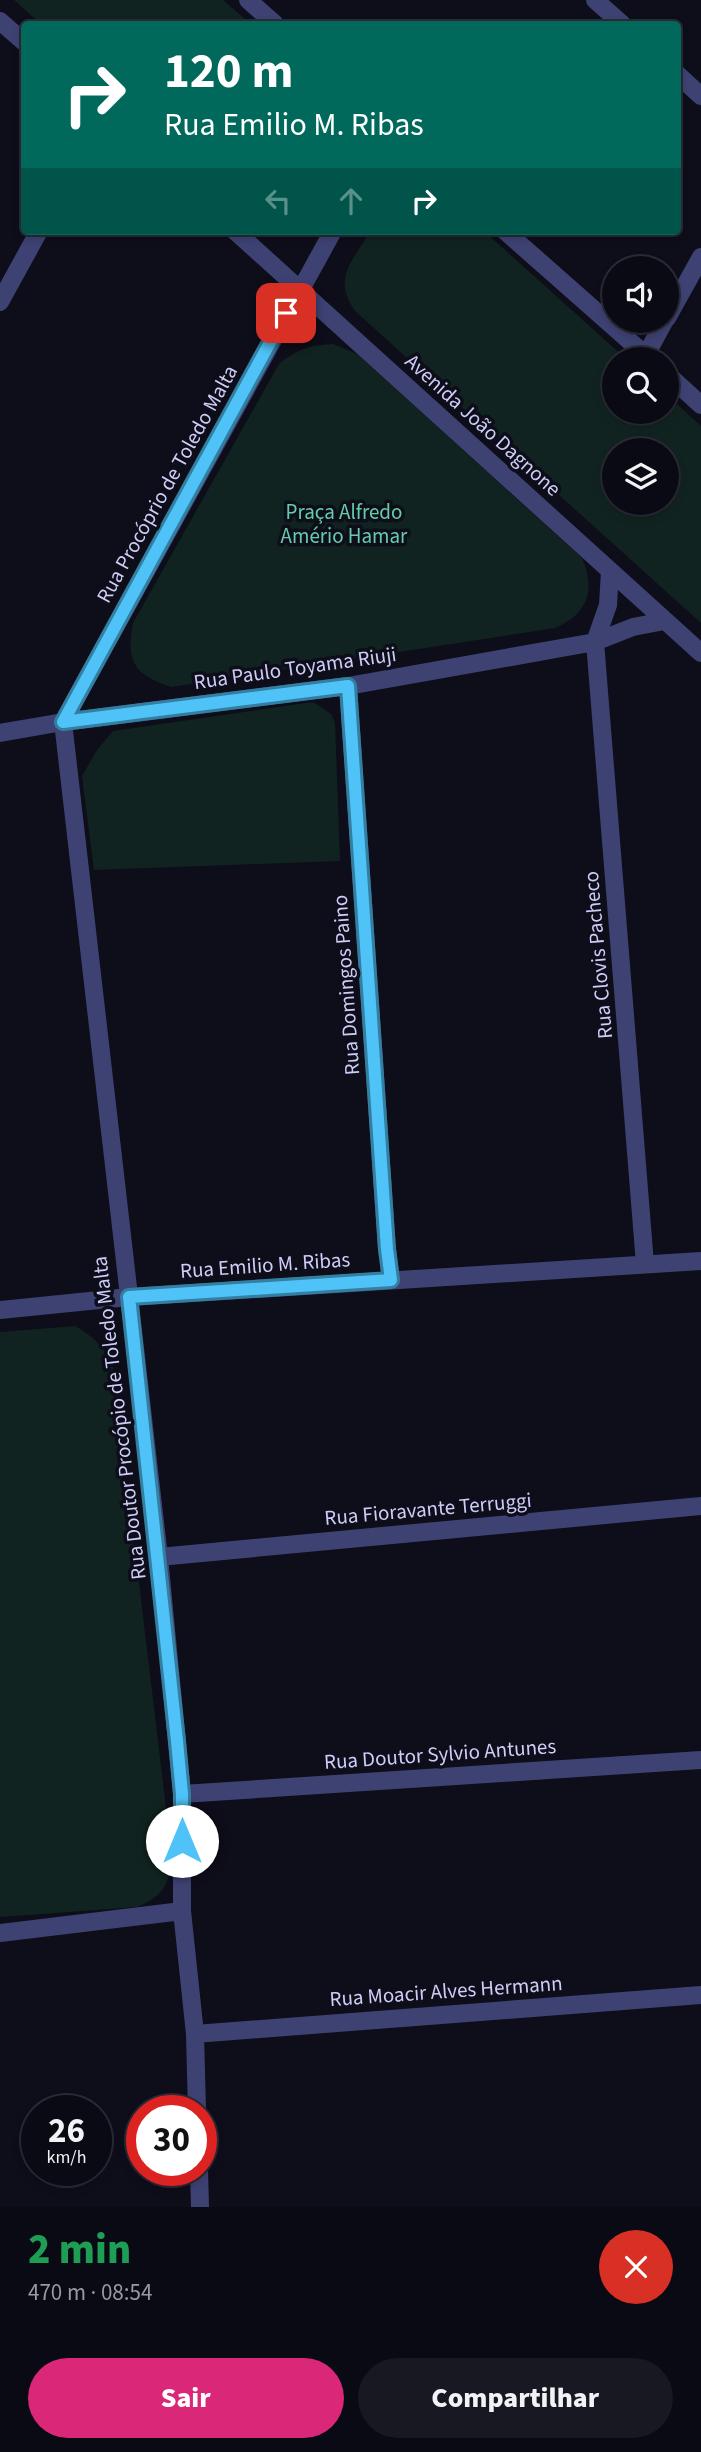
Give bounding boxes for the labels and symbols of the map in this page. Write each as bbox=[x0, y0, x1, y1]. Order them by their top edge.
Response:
pin bbox=[256, 283, 316, 343]
street label: Avenida João Dagnone bbox=[398, 347, 568, 503]
street label: Rua Procóprio de Toledo Malta bbox=[89, 360, 245, 608]
park label: Praça Alfredo Amério Hamar bbox=[281, 497, 408, 551]
street label: Rua Paulo Toyama Riuji bbox=[192, 639, 398, 697]
street label: Rua Clovis Pacheco bbox=[576, 870, 620, 1040]
street label: Rua Domingos Paino bbox=[325, 894, 367, 1076]
street label: Rua Emilio M. Ribas bbox=[179, 1244, 351, 1286]
street label: Rua Doutor Procópio de Toledo Malta bbox=[84, 1254, 154, 1582]
street label: Rua Fioravante Terruggi bbox=[323, 1485, 533, 1533]
street label: Rua Doutor Sylvio Antunes bbox=[323, 1731, 557, 1777]
position arrow bbox=[145, 1804, 219, 1878]
street label: Rua Moacir Alves Hermann bbox=[328, 1968, 564, 2014]
speed limit sign: 30 bbox=[126, 2095, 217, 2186]

